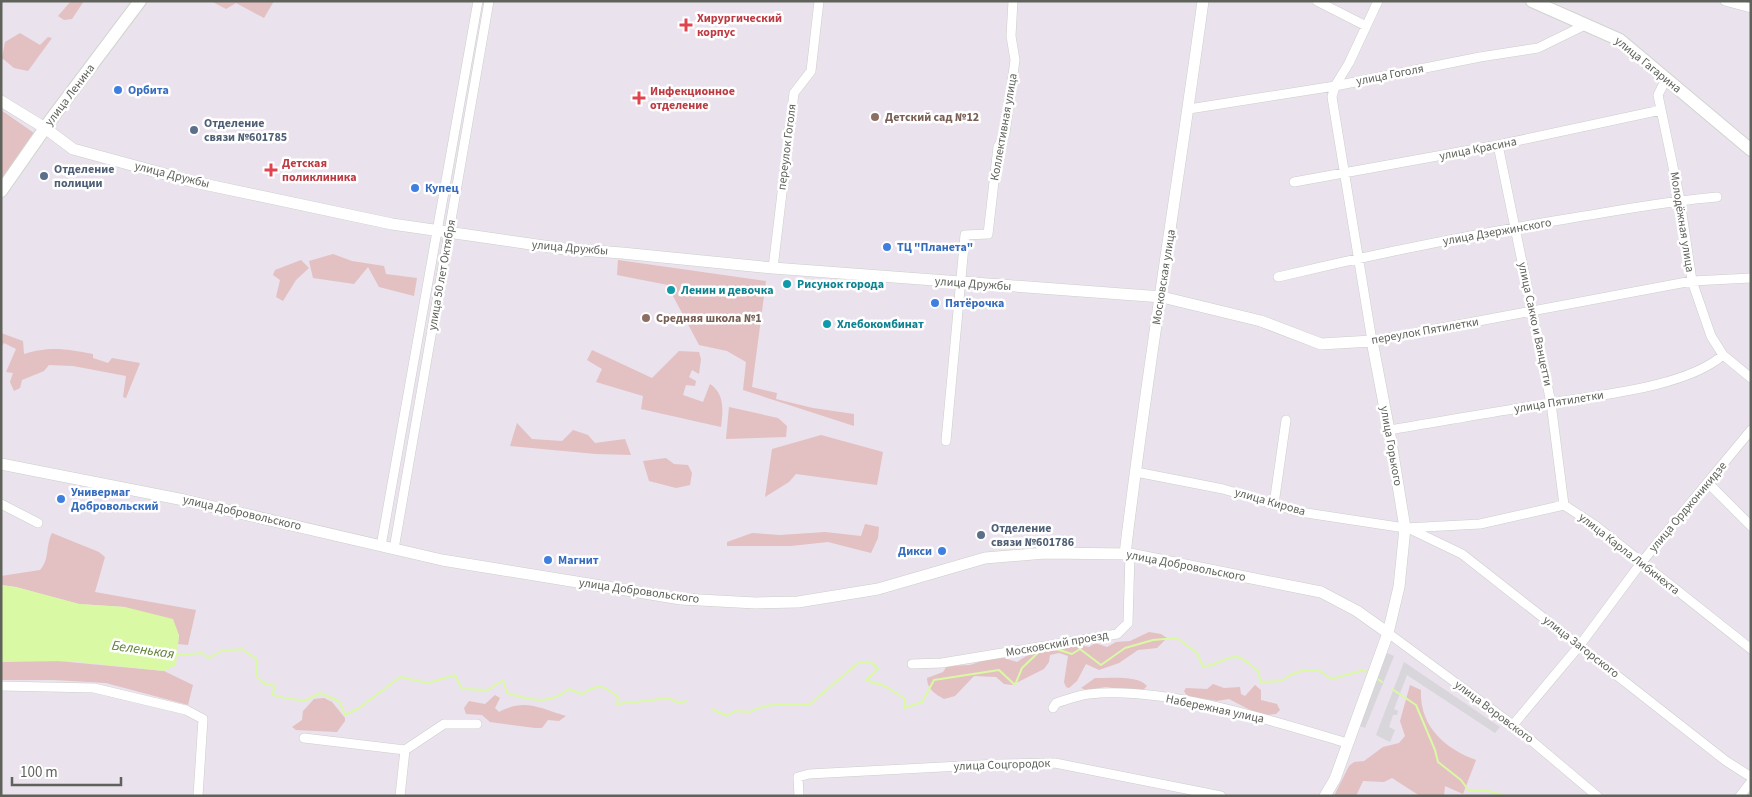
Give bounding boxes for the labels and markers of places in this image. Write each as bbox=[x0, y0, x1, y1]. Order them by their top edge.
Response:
place label: Хирургический корпус bbox=[697, 10, 782, 41]
marker: Хирургический корпус bbox=[679, 18, 693, 32]
place label: Орбита bbox=[128, 82, 169, 99]
place label: Инфекционное отделение bbox=[650, 83, 735, 114]
marker: Орбита bbox=[112, 84, 124, 96]
marker: Инфекционное отделение bbox=[632, 91, 646, 105]
place label: Детский сад №12 bbox=[885, 109, 979, 126]
marker: Детский сад №12 bbox=[869, 111, 881, 123]
place label: Отделение связи №601785 bbox=[204, 115, 287, 146]
marker: Отделение связи №601785 bbox=[188, 124, 200, 136]
place label: Детская поликлиника bbox=[282, 155, 357, 186]
place label: Отделение полиции bbox=[54, 161, 114, 192]
marker: Детская поликлиника bbox=[264, 163, 278, 177]
marker: Отделение полиции bbox=[38, 170, 50, 182]
place label: Купец bbox=[425, 180, 459, 197]
marker: Купец bbox=[409, 182, 421, 194]
place label: ТЦ "Планета" bbox=[897, 239, 973, 256]
marker: ТЦ "Планета" bbox=[881, 241, 893, 253]
place label: Рисунок города bbox=[797, 276, 884, 293]
marker: Рисунок города bbox=[781, 278, 793, 290]
place label: Ленин и девочка bbox=[680, 282, 773, 299]
marker: Ленин и девочка bbox=[665, 284, 677, 296]
place label: Пятёрочка bbox=[945, 295, 1004, 312]
marker: Пятёрочка bbox=[929, 297, 941, 309]
place label: Средняя школа №1 bbox=[656, 310, 762, 327]
marker: Средняя школа №1 bbox=[640, 312, 652, 324]
place label: Хлебокомбинат bbox=[837, 316, 924, 333]
marker: Хлебокомбинат bbox=[821, 318, 833, 330]
place label: Универмаг Добровольский bbox=[71, 484, 158, 515]
marker: Универмаг Добровольский bbox=[55, 493, 67, 505]
place label: Отделение связи №601786 bbox=[991, 520, 1074, 551]
marker: Отделение связи №601786 bbox=[975, 529, 987, 541]
place label: Дикси bbox=[898, 543, 932, 560]
marker: Дикси bbox=[936, 545, 948, 557]
place label: Магнит bbox=[558, 552, 599, 569]
marker: Магнит bbox=[542, 554, 554, 566]

